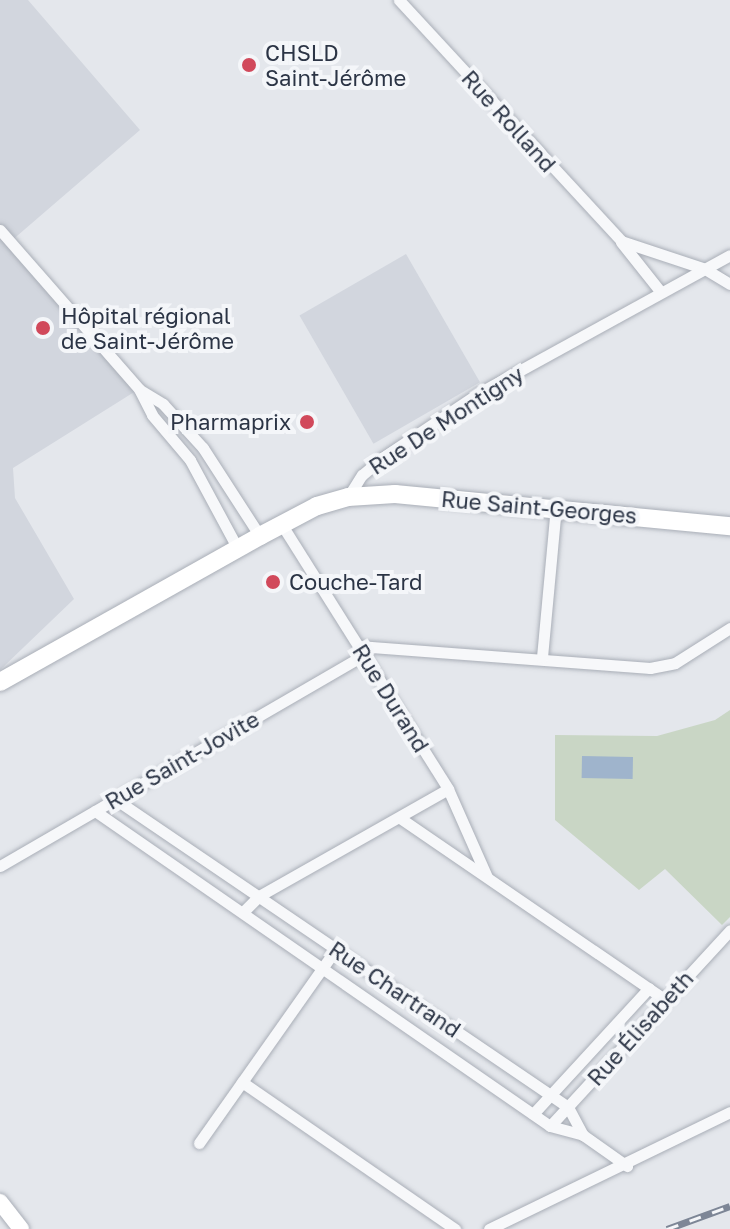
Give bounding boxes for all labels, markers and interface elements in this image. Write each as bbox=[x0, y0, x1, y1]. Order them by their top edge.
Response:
place label: CHSLD Saint-Jérôme bbox=[265, 39, 406, 90]
marker: CHSLD Saint-Jérôme bbox=[240, 56, 258, 74]
street label: Rue Rolland bbox=[457, 65, 561, 177]
place label: Hôpital régional de Saint-Jérôme bbox=[61, 302, 234, 354]
marker: Hôpital régional de Saint-Jérôme bbox=[32, 317, 54, 339]
street label: Rue De Montigny bbox=[364, 360, 528, 480]
place label: Pharmaprix bbox=[170, 409, 291, 435]
marker: Pharmaprix bbox=[298, 413, 316, 431]
street label: Rue Saint-Georges bbox=[440, 485, 638, 529]
place label: Couche-Tard bbox=[289, 569, 422, 595]
marker: Couche-Tard bbox=[264, 573, 282, 591]
street label: Rue Durand bbox=[347, 639, 435, 757]
street label: Rue Saint-Jovite bbox=[100, 705, 264, 815]
street label: Rue Chartrand bbox=[324, 935, 466, 1043]
street label: Rue Élisabeth bbox=[582, 965, 698, 1091]

